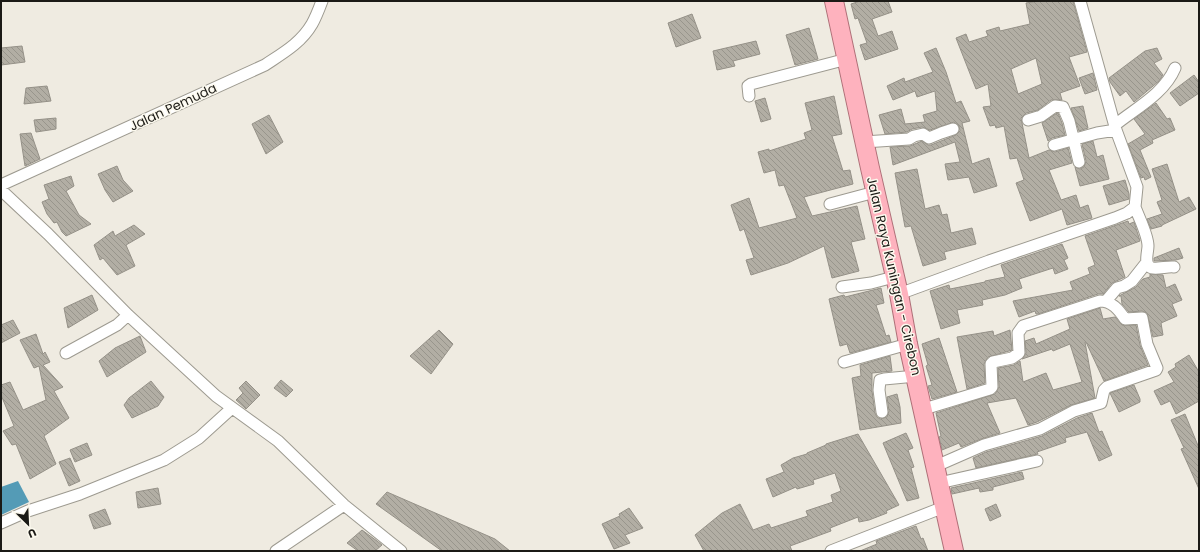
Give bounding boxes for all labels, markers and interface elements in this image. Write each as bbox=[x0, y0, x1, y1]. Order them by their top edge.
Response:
street label: Jalan Pemuda bbox=[126, 78, 220, 136]
street label: Jalan Raya Kuningan - Cirebon bbox=[862, 175, 926, 377]
north arrow bbox=[8, 504, 48, 544]
text: U bbox=[25, 524, 39, 542]

